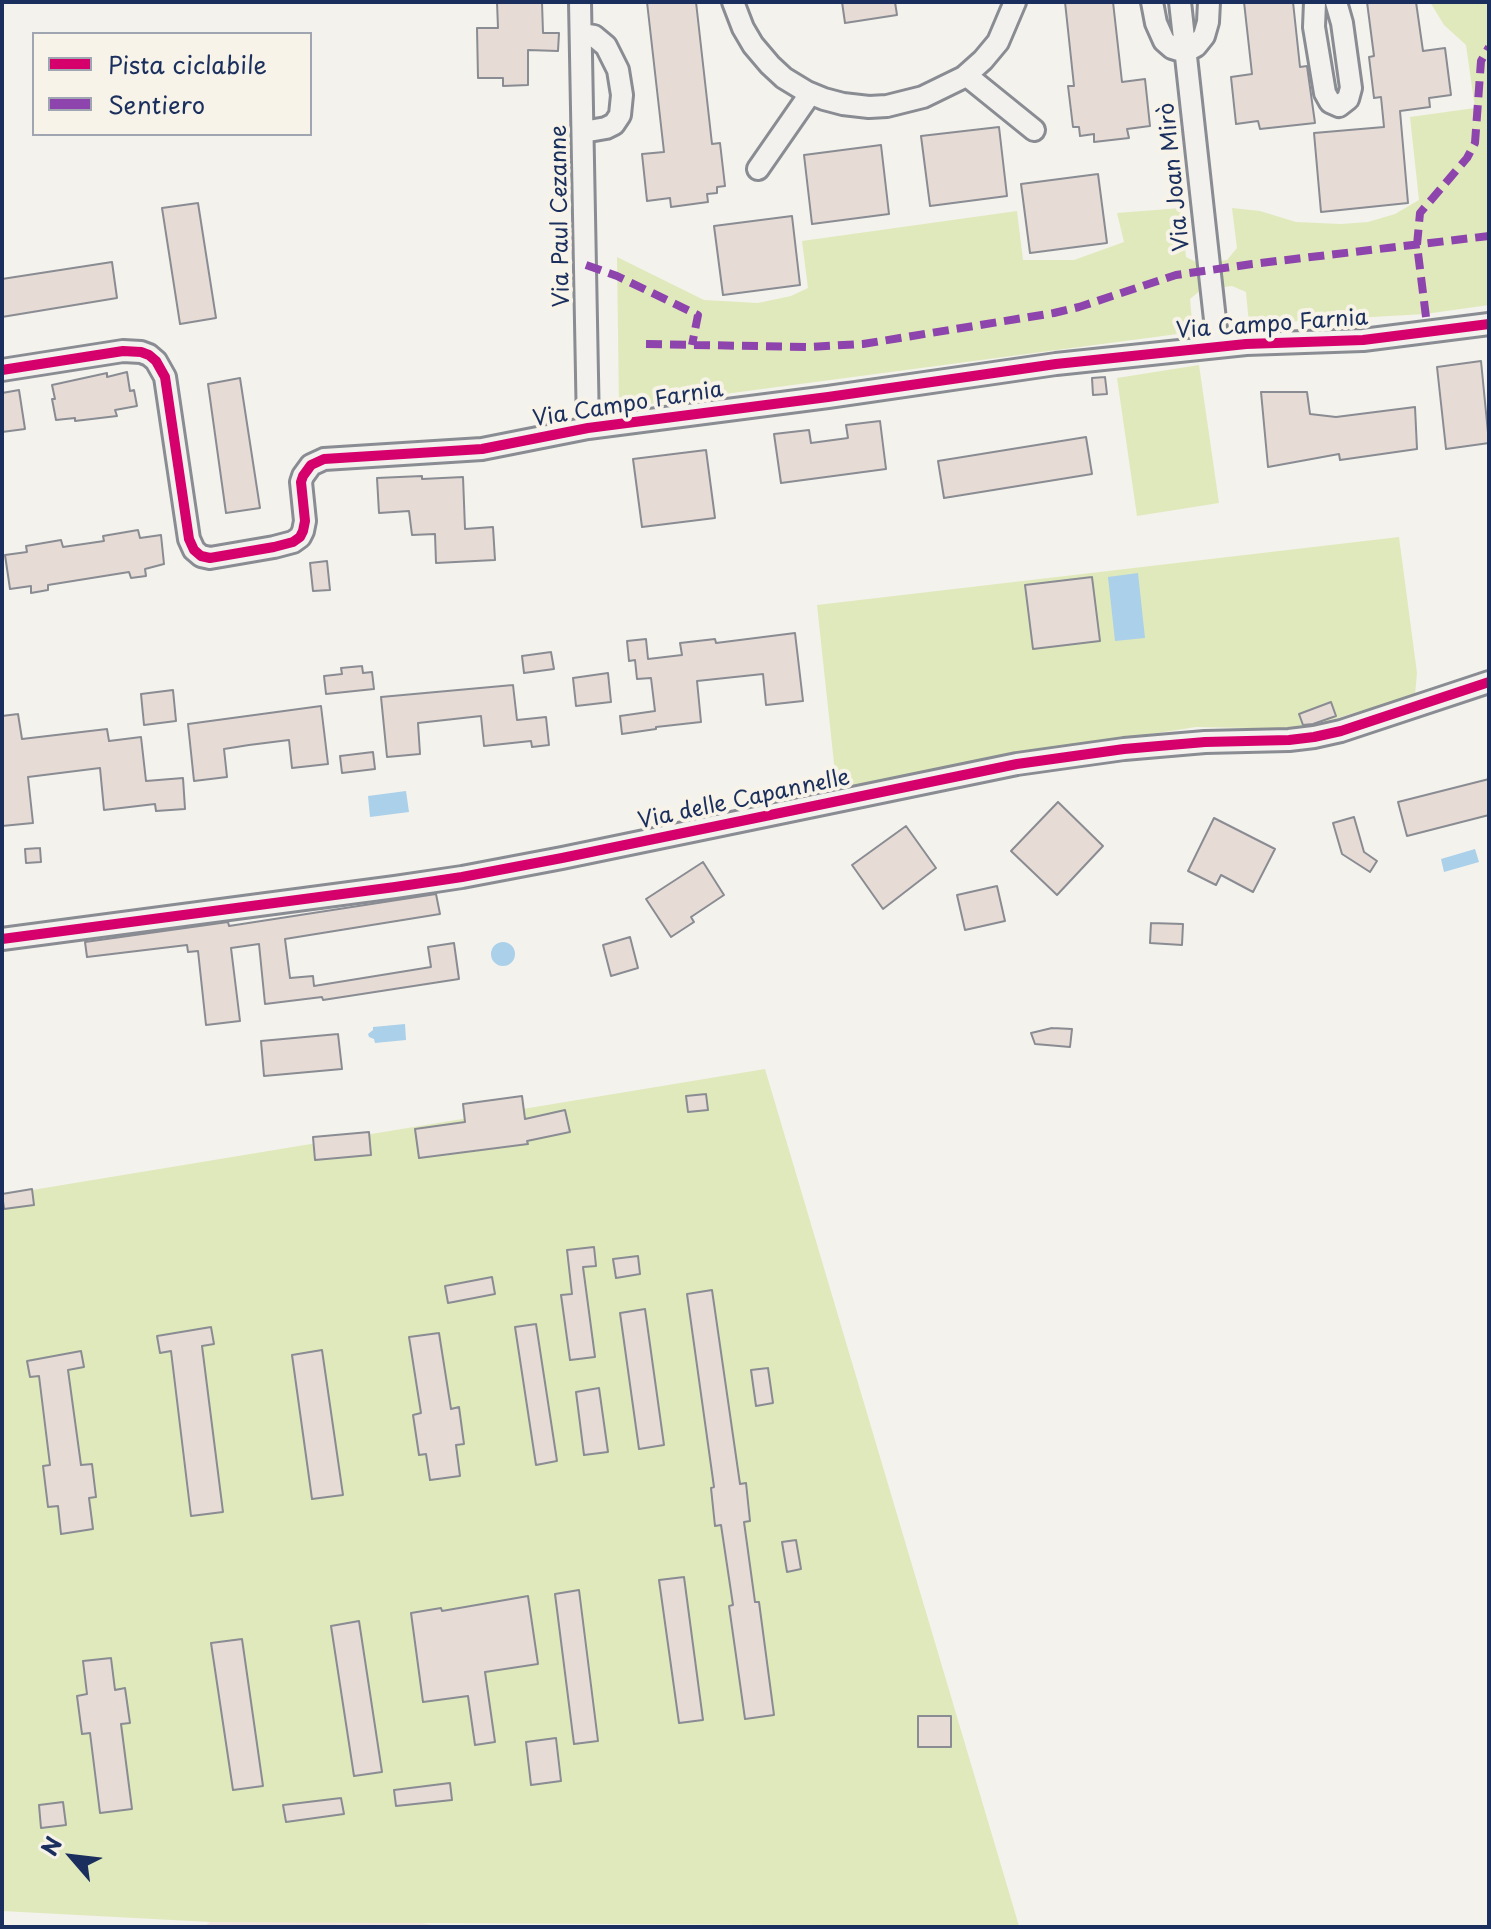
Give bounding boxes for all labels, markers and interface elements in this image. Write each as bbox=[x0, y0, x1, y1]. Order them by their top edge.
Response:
legend bbox=[32, 32, 312, 136]
text: Pista ciclabile bbox=[108, 46, 267, 82]
text: Sentiero bbox=[108, 86, 205, 122]
street label: Via Joan Mirò bbox=[1154, 101, 1196, 253]
street label: Via Paul Cezanne bbox=[546, 125, 576, 307]
street label: Via Campo Farnia bbox=[1175, 305, 1369, 345]
street label: Via Campo Farnia bbox=[531, 377, 725, 433]
street label: Via delle Capannelle bbox=[636, 765, 852, 835]
north arrow bbox=[32, 1817, 112, 1897]
text: N bbox=[32, 1830, 69, 1861]

